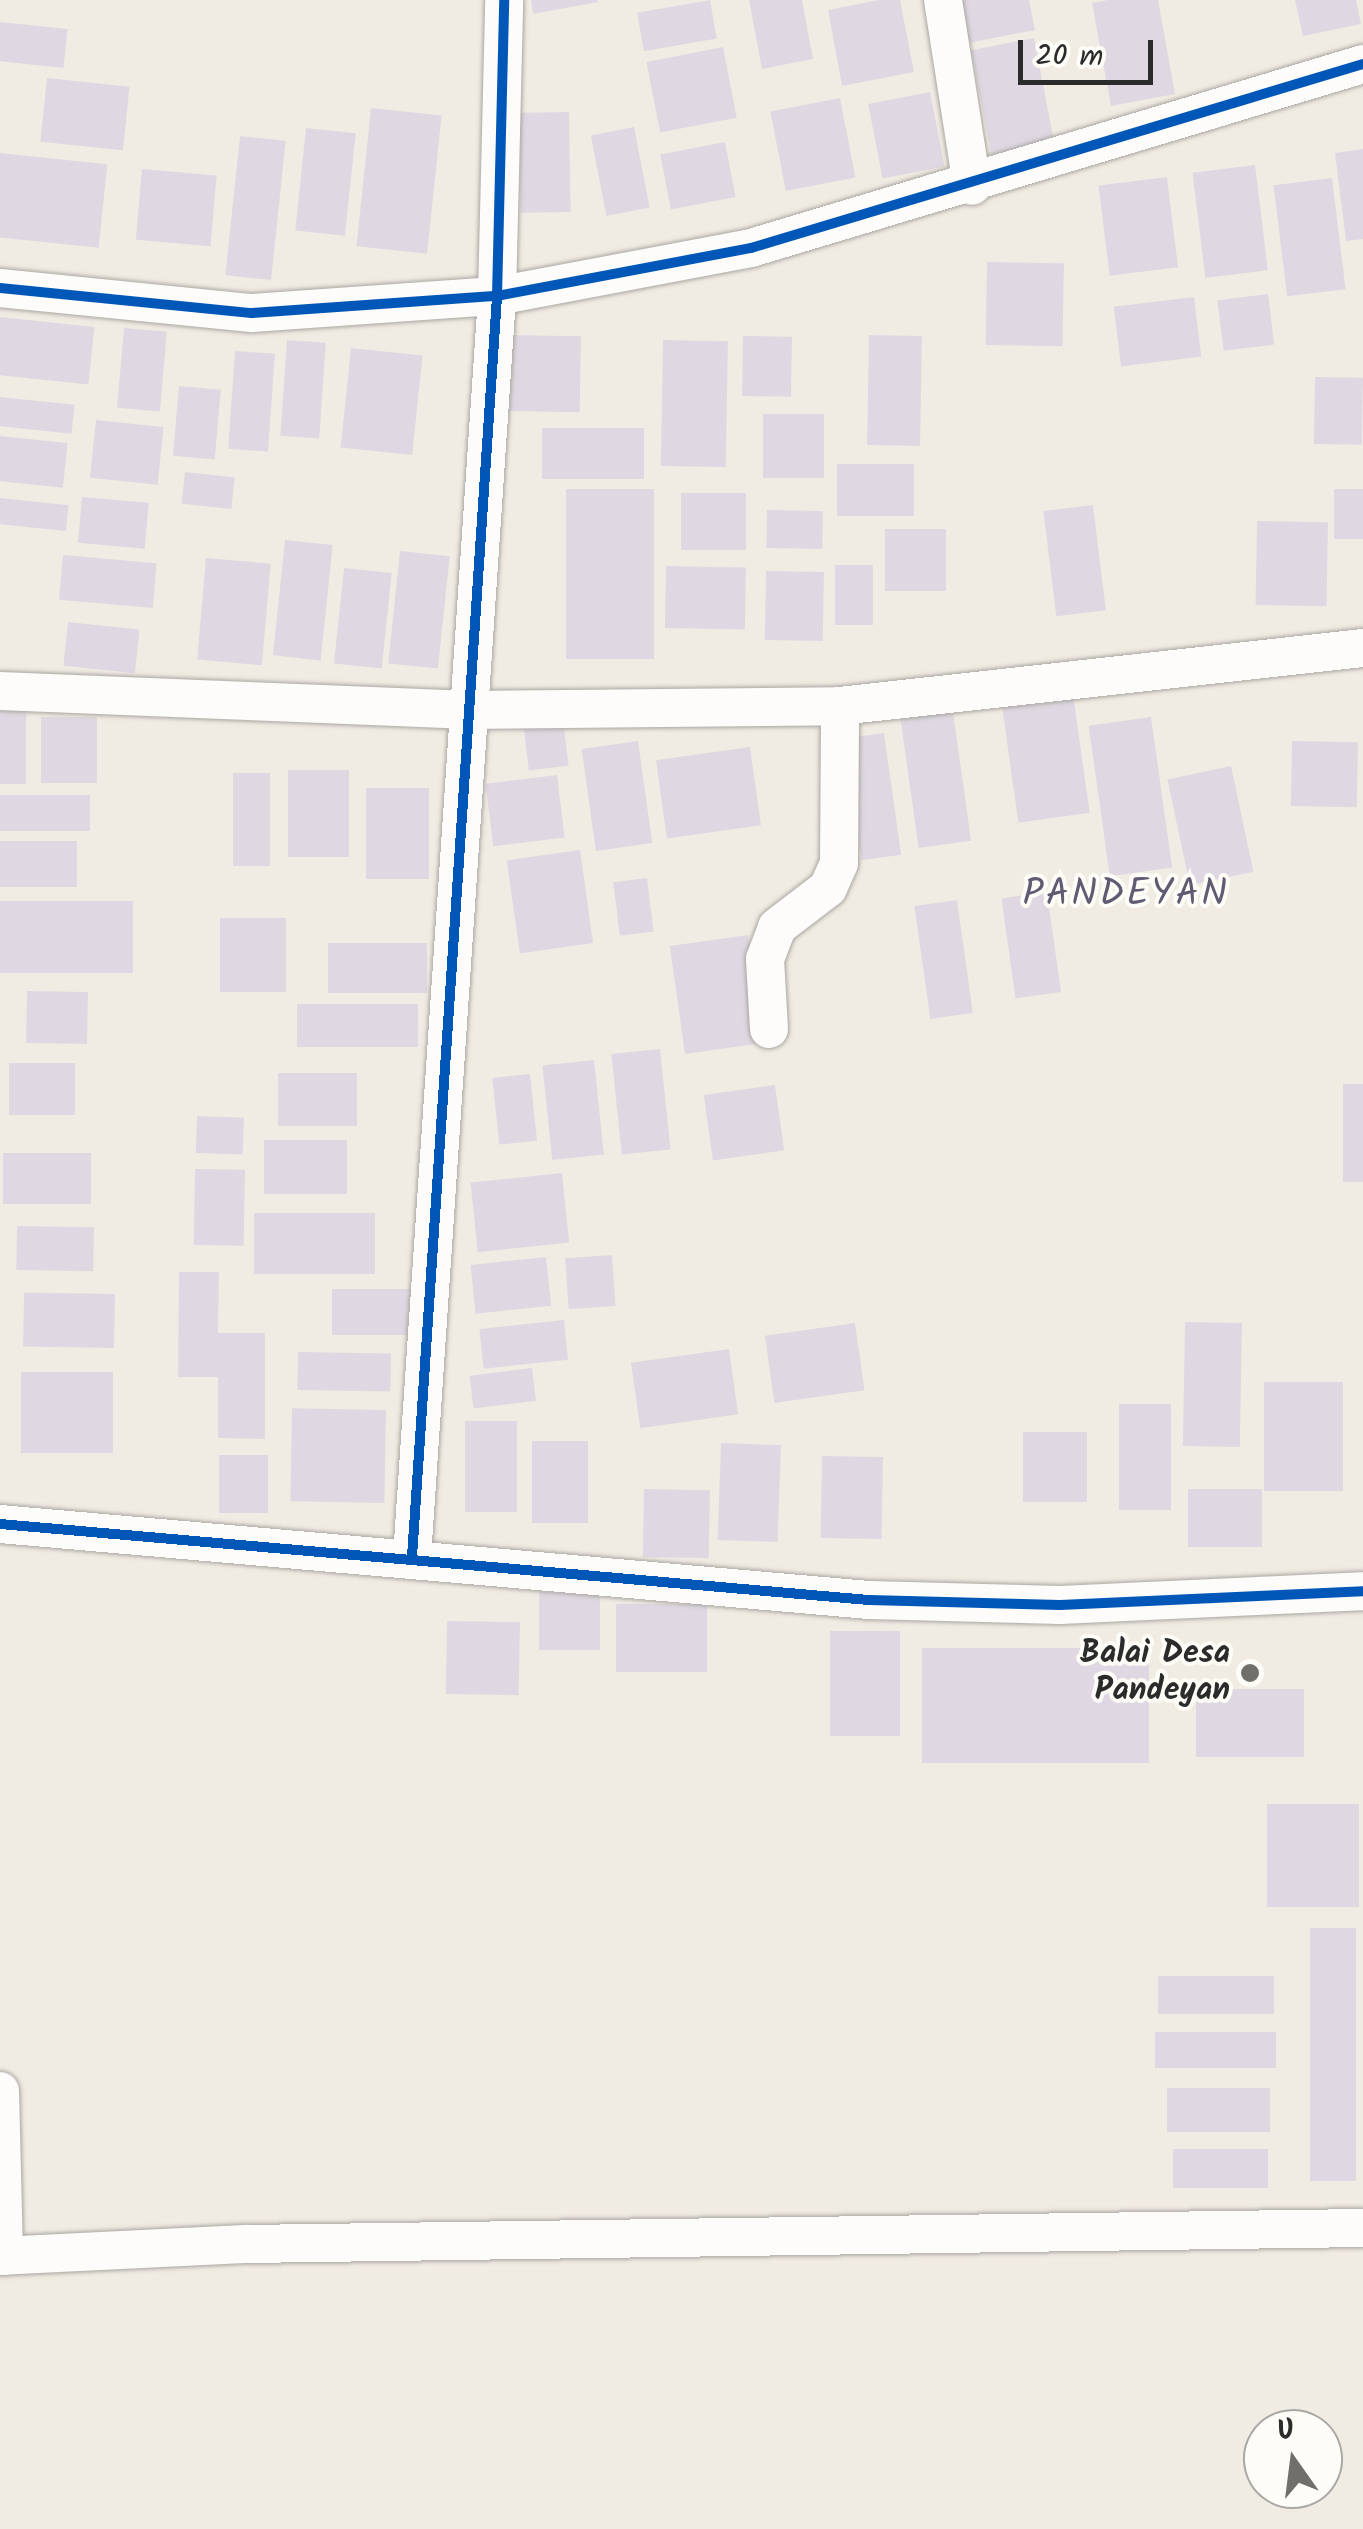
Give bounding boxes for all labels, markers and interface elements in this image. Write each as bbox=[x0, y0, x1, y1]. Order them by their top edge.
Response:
scale bar bbox=[1023, 20, 1158, 82]
text: 20 m bbox=[1035, 33, 1103, 81]
district label: PANDEYAN bbox=[1023, 873, 1229, 919]
place label: Balai Desa Pandeyan bbox=[1080, 1636, 1230, 1711]
marker: Balai Desa Pandeyan bbox=[1239, 1662, 1261, 1684]
text: U bbox=[1273, 2408, 1300, 2455]
north arrow bbox=[1243, 2409, 1343, 2509]

